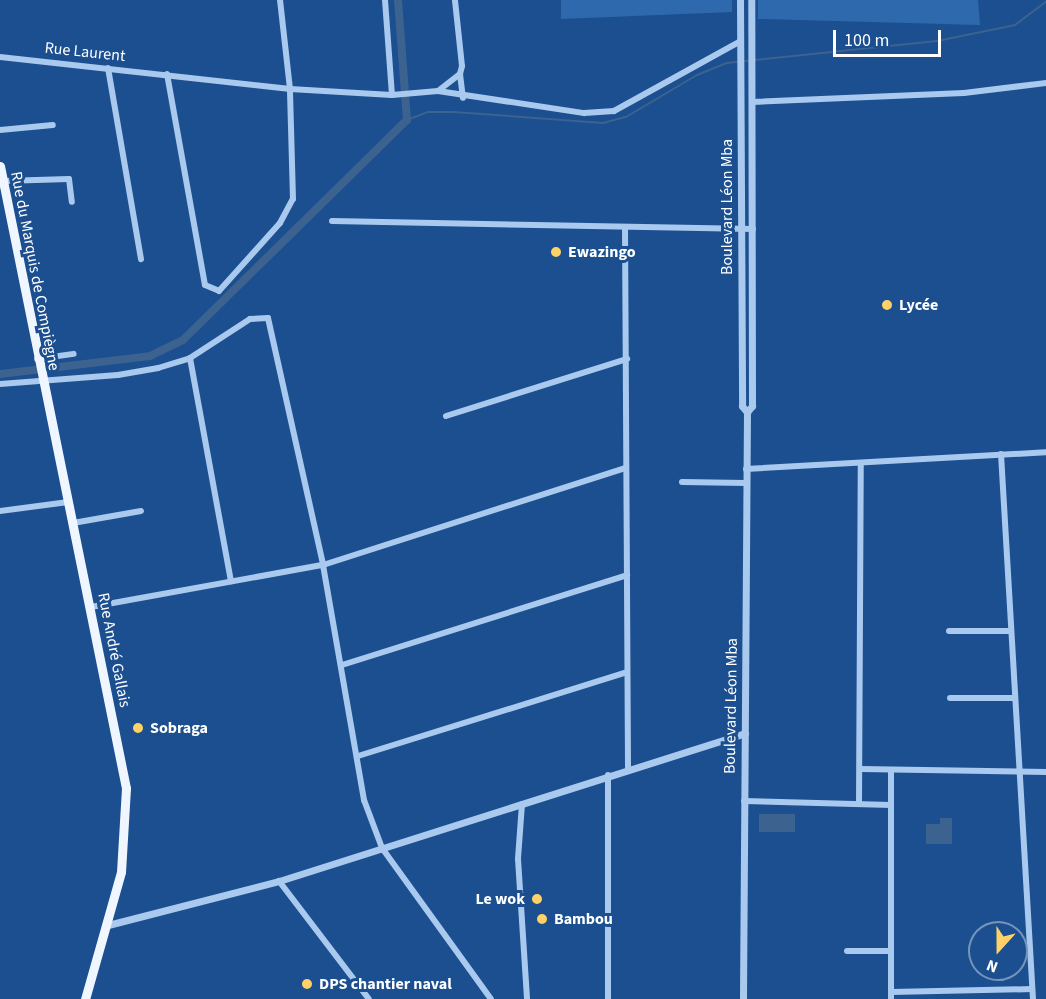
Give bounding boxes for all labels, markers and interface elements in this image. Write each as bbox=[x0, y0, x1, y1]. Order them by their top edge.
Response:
scale bar bbox=[836, 18, 944, 56]
text: 100 m bbox=[844, 28, 889, 53]
street label: Rue Laurent bbox=[44, 38, 126, 66]
street label: Boulevard Léon Mba bbox=[717, 139, 737, 275]
street label: Rue du Marquis de Compiègne bbox=[6, 170, 64, 372]
place label: Ewazingo bbox=[568, 242, 636, 262]
marker: Ewazingo bbox=[549, 245, 563, 259]
place label: Lycée bbox=[899, 295, 938, 315]
marker: Lycée bbox=[880, 298, 894, 312]
street label: Rue André Gallais bbox=[93, 591, 135, 709]
street label: Boulevard Léon Mba bbox=[720, 638, 742, 774]
place label: Sobraga bbox=[150, 718, 208, 738]
marker: Sobraga bbox=[131, 721, 145, 735]
place label: Le wok bbox=[476, 889, 525, 909]
marker: Le wok bbox=[530, 892, 544, 906]
place label: Bambou bbox=[554, 909, 613, 929]
marker: Bambou bbox=[535, 912, 549, 926]
north arrow bbox=[968, 921, 1028, 981]
text: N bbox=[983, 954, 1001, 978]
place label: DPS chantier naval bbox=[319, 974, 452, 994]
marker: DPS chantier naval bbox=[300, 977, 314, 991]

